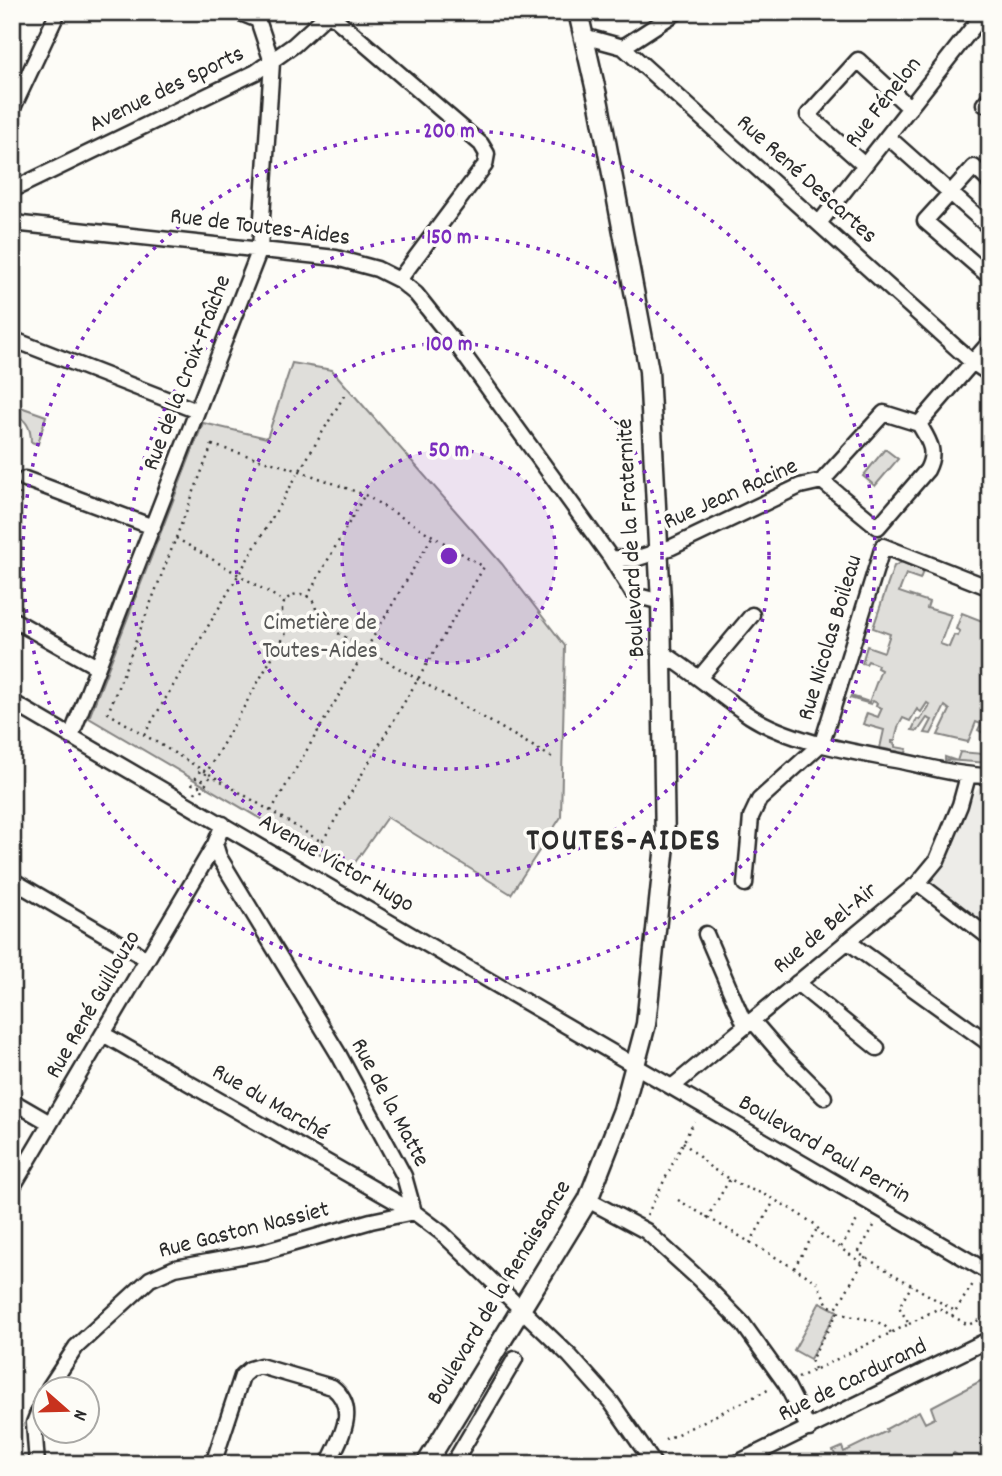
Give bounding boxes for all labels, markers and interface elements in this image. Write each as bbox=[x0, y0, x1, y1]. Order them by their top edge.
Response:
street label: Avenue des Sports bbox=[84, 38, 250, 142]
street label: Rue Fénelon bbox=[837, 50, 931, 156]
street label: Rue René Descartes bbox=[728, 107, 884, 253]
text: 200 m bbox=[423, 118, 475, 148]
street label: Rue de Toutes-Aides bbox=[168, 200, 352, 256]
text: 150 m bbox=[426, 224, 472, 254]
street label: Rue de la Croix-Fraîche bbox=[135, 270, 241, 476]
text: 100 m bbox=[426, 331, 472, 361]
street label: Boulevard de la Fraternité bbox=[609, 418, 655, 658]
text: 50 m bbox=[429, 437, 469, 467]
street label: Rue Jean Racine bbox=[658, 450, 804, 540]
centre of rings bbox=[437, 544, 461, 568]
street label: Rue Nicolas Boileau bbox=[790, 551, 872, 725]
park label: Cimetière de Toutes-Aides bbox=[262, 607, 378, 669]
street label: Avenue Victor Hugo bbox=[252, 806, 420, 922]
district label: TOUTES-AIDES bbox=[526, 820, 722, 866]
street label: Rue de Bel-Air bbox=[766, 875, 886, 983]
street label: Rue René Guillouzo bbox=[38, 924, 150, 1086]
street label: Rue de la Matte bbox=[341, 1033, 437, 1173]
street label: Rue du Marché bbox=[205, 1056, 335, 1150]
street label: Boulevard Paul Perrin bbox=[731, 1087, 917, 1213]
street label: Boulevard de la Renaissance bbox=[419, 1174, 581, 1412]
street label: Rue Gaston Nassiet bbox=[155, 1193, 333, 1269]
street label: Rue de Cardurand bbox=[773, 1330, 933, 1432]
north arrow bbox=[32, 1374, 102, 1444]
text: N bbox=[64, 1406, 93, 1424]

